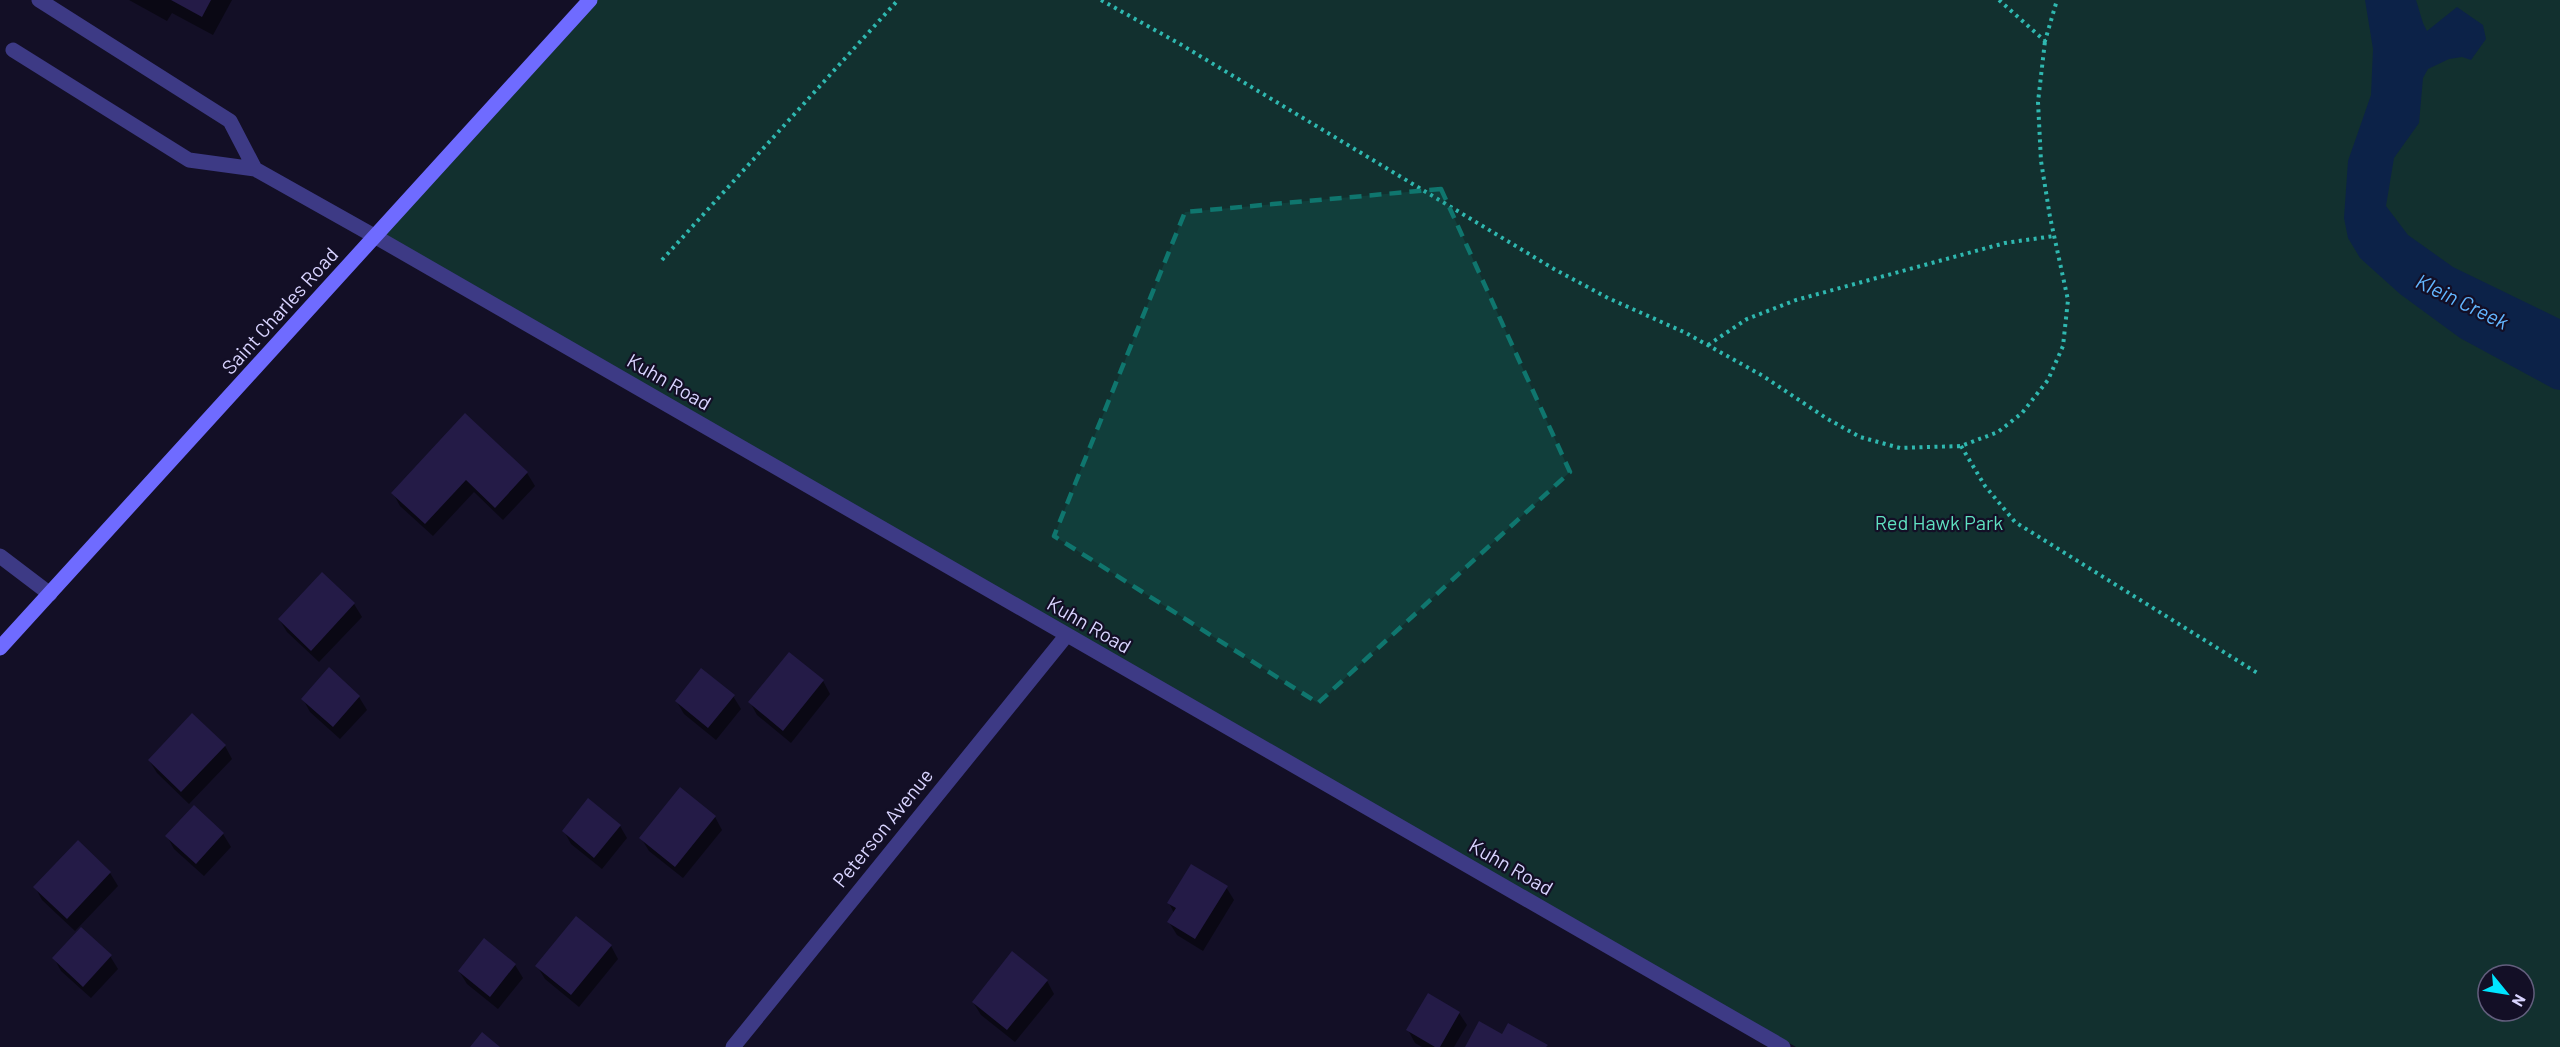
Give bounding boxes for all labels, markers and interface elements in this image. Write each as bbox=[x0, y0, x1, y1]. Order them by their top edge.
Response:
street label: Saint Charles Road bbox=[216, 242, 342, 379]
water label: Klein Creek bbox=[2412, 268, 2514, 334]
street label: Kuhn Road bbox=[623, 348, 716, 415]
park label: Red Hawk Park bbox=[1875, 510, 2003, 534]
street label: Kuhn Road bbox=[1043, 591, 1136, 658]
street label: Peterson Avenue bbox=[827, 763, 937, 892]
street label: Kuhn Road bbox=[1465, 833, 1558, 900]
north arrow bbox=[2476, 963, 2536, 1023]
text: N bbox=[2509, 991, 2530, 1010]

